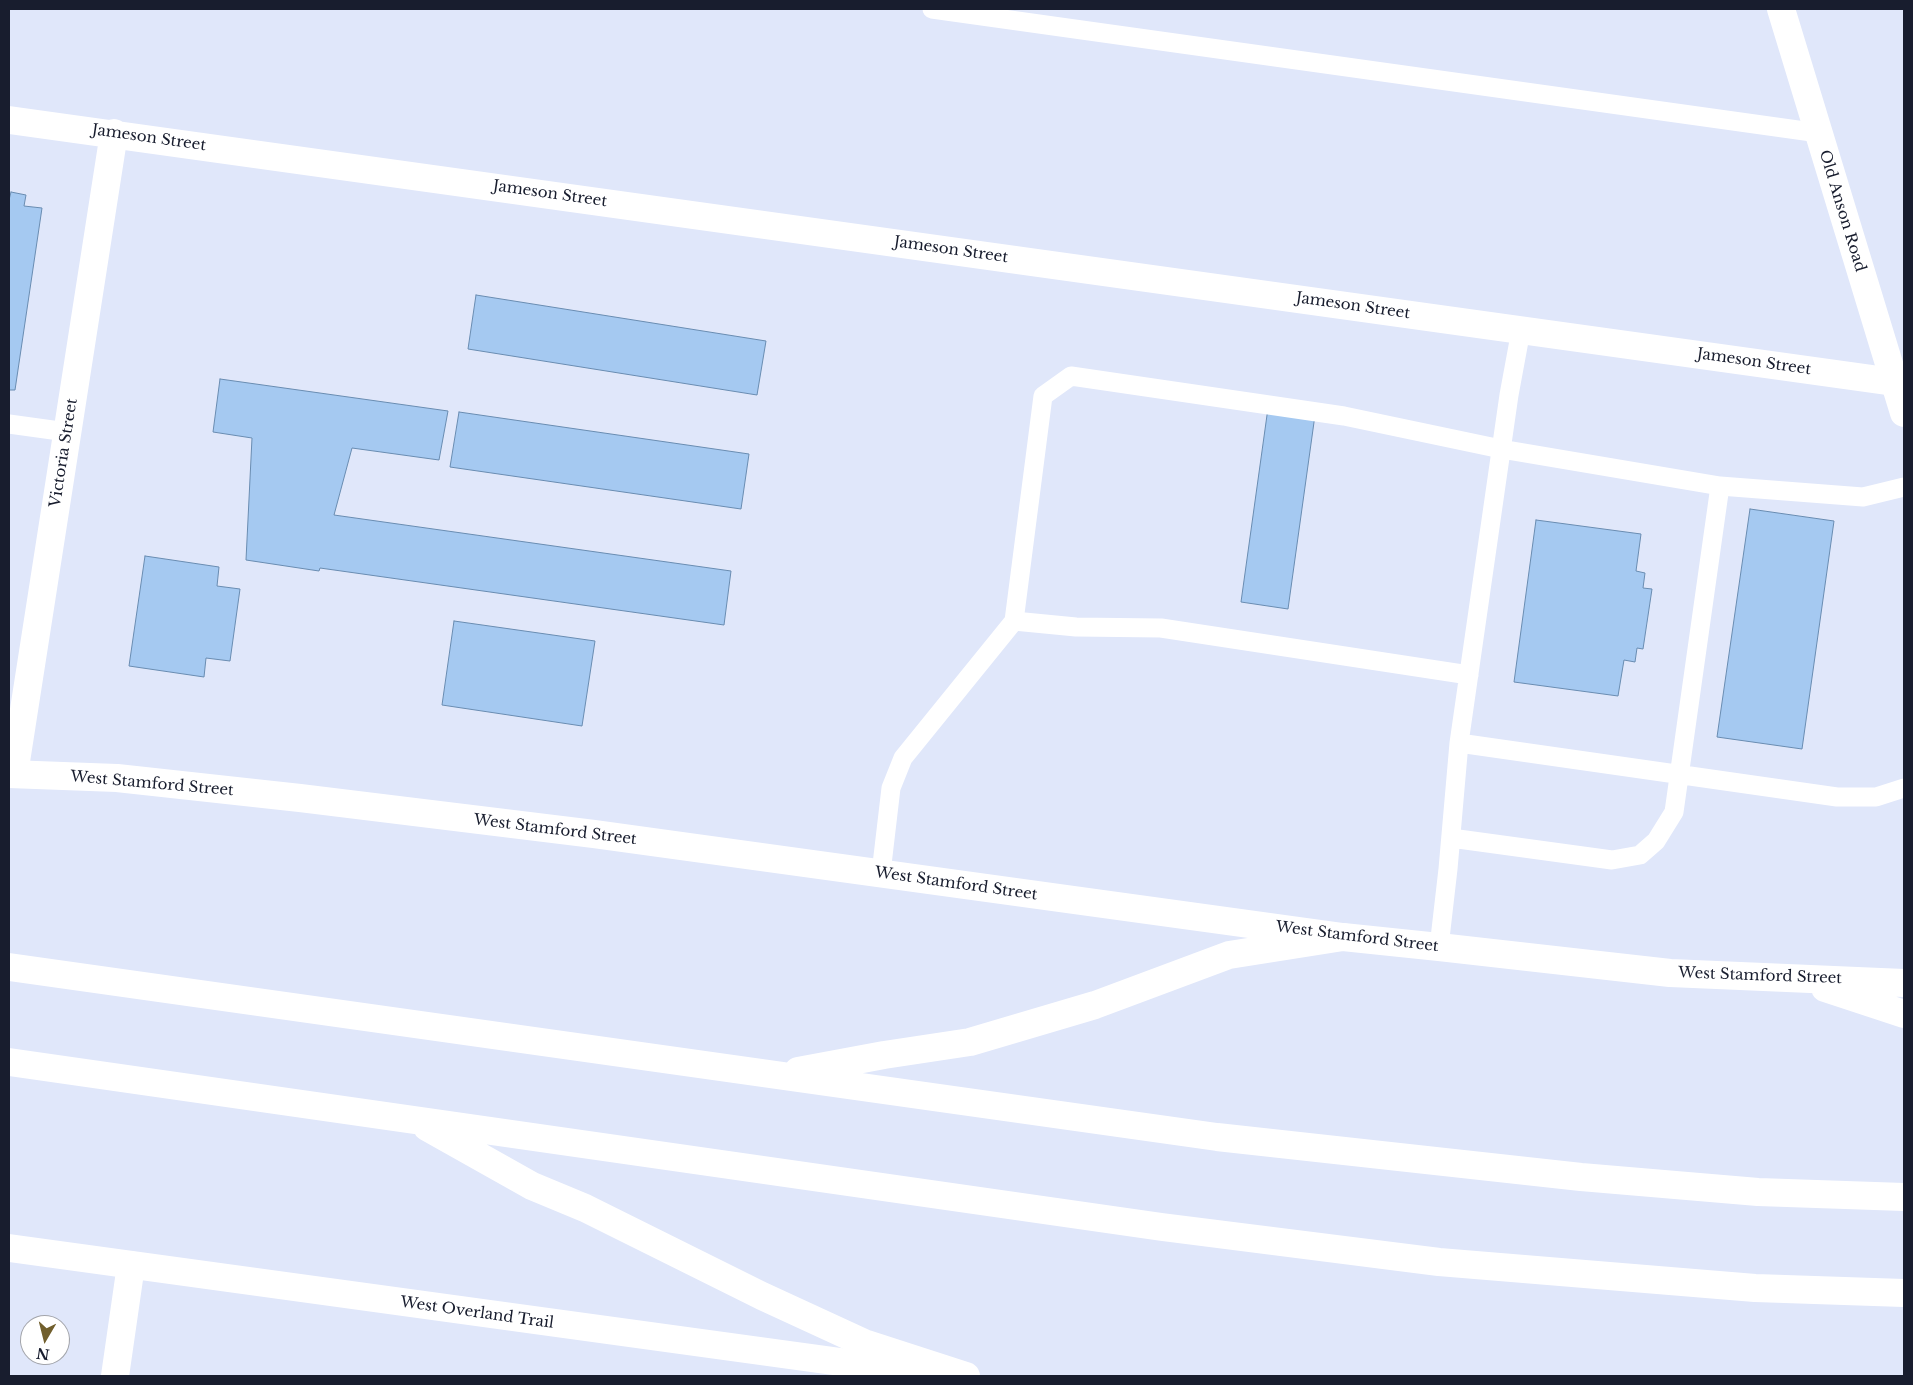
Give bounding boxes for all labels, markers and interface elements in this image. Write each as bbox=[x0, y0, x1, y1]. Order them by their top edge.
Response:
street label: Jameson Street bbox=[91, 121, 207, 155]
street label: Old Anson Road bbox=[1815, 148, 1869, 274]
street label: Jameson Street bbox=[492, 177, 608, 211]
street label: Jameson Street bbox=[893, 233, 1009, 267]
street label: Jameson Street bbox=[1295, 289, 1411, 323]
street label: Jameson Street bbox=[1696, 345, 1812, 379]
street label: Victoria Street bbox=[46, 397, 82, 509]
street label: West Stamford Street bbox=[70, 768, 234, 800]
street label: West Stamford Street bbox=[473, 811, 637, 849]
street label: West Stamford Street bbox=[874, 864, 1038, 904]
street label: West Stamford Street bbox=[1275, 918, 1439, 956]
street label: West Stamford Street bbox=[1678, 964, 1842, 988]
street label: West Overland Trail bbox=[399, 1293, 555, 1333]
north arrow bbox=[20, 1315, 70, 1365]
text: N bbox=[35, 1344, 51, 1364]

